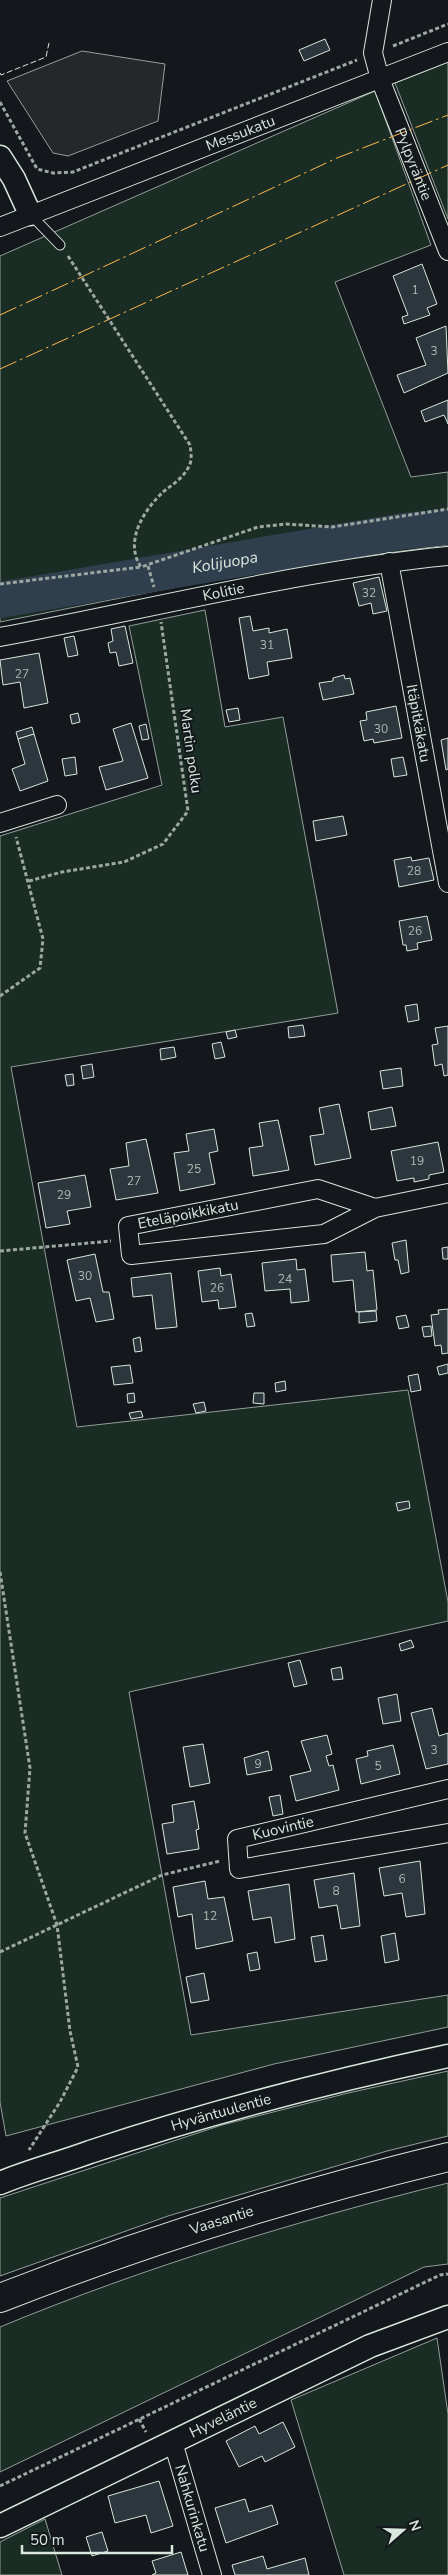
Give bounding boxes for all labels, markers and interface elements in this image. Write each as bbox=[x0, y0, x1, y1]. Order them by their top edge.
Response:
street label: Messukatu bbox=[203, 111, 278, 156]
street label: Pylpyräntie bbox=[390, 125, 437, 203]
house number: 1 bbox=[411, 282, 419, 298]
house number: 3 bbox=[430, 343, 438, 359]
water label: Kolijuopa bbox=[190, 546, 260, 579]
street label: Kolitie bbox=[201, 578, 246, 606]
house number: 32 bbox=[362, 585, 376, 601]
house number: 31 bbox=[260, 637, 274, 653]
house number: 27 bbox=[15, 666, 29, 682]
street label: Itäpitkäkatu bbox=[402, 683, 436, 764]
street label: Martin polku bbox=[175, 707, 207, 795]
house number: 30 bbox=[374, 721, 388, 737]
house number: 28 bbox=[407, 863, 421, 879]
house number: 26 bbox=[408, 923, 422, 939]
house number: 19 bbox=[410, 1153, 424, 1169]
house number: 25 bbox=[187, 1161, 201, 1177]
house number: 27 bbox=[127, 1173, 141, 1189]
house number: 29 bbox=[57, 1187, 71, 1203]
street label: Eteläpoikkikatu bbox=[136, 1194, 240, 1234]
house number: 30 bbox=[78, 1268, 92, 1284]
house number: 24 bbox=[278, 1271, 292, 1287]
house number: 26 bbox=[210, 1280, 224, 1296]
house number: 3 bbox=[430, 1742, 438, 1758]
house number: 9 bbox=[254, 1756, 262, 1772]
house number: 5 bbox=[374, 1758, 382, 1774]
street label: Kuovintie bbox=[250, 1811, 316, 1845]
house number: 6 bbox=[398, 1871, 406, 1887]
house number: 8 bbox=[332, 1883, 340, 1899]
house number: 12 bbox=[203, 1908, 217, 1924]
street label: Hyväntuulentie bbox=[168, 2089, 273, 2136]
street label: Vaasantie bbox=[186, 2201, 256, 2240]
street label: Hyveläntie bbox=[186, 2393, 260, 2442]
street label: Nahkurinkatu bbox=[170, 2462, 215, 2554]
north arrow bbox=[378, 2505, 428, 2555]
text: N bbox=[404, 2518, 425, 2534]
scale bar bbox=[22, 2522, 172, 2554]
text: 50 m bbox=[30, 2530, 65, 2550]

